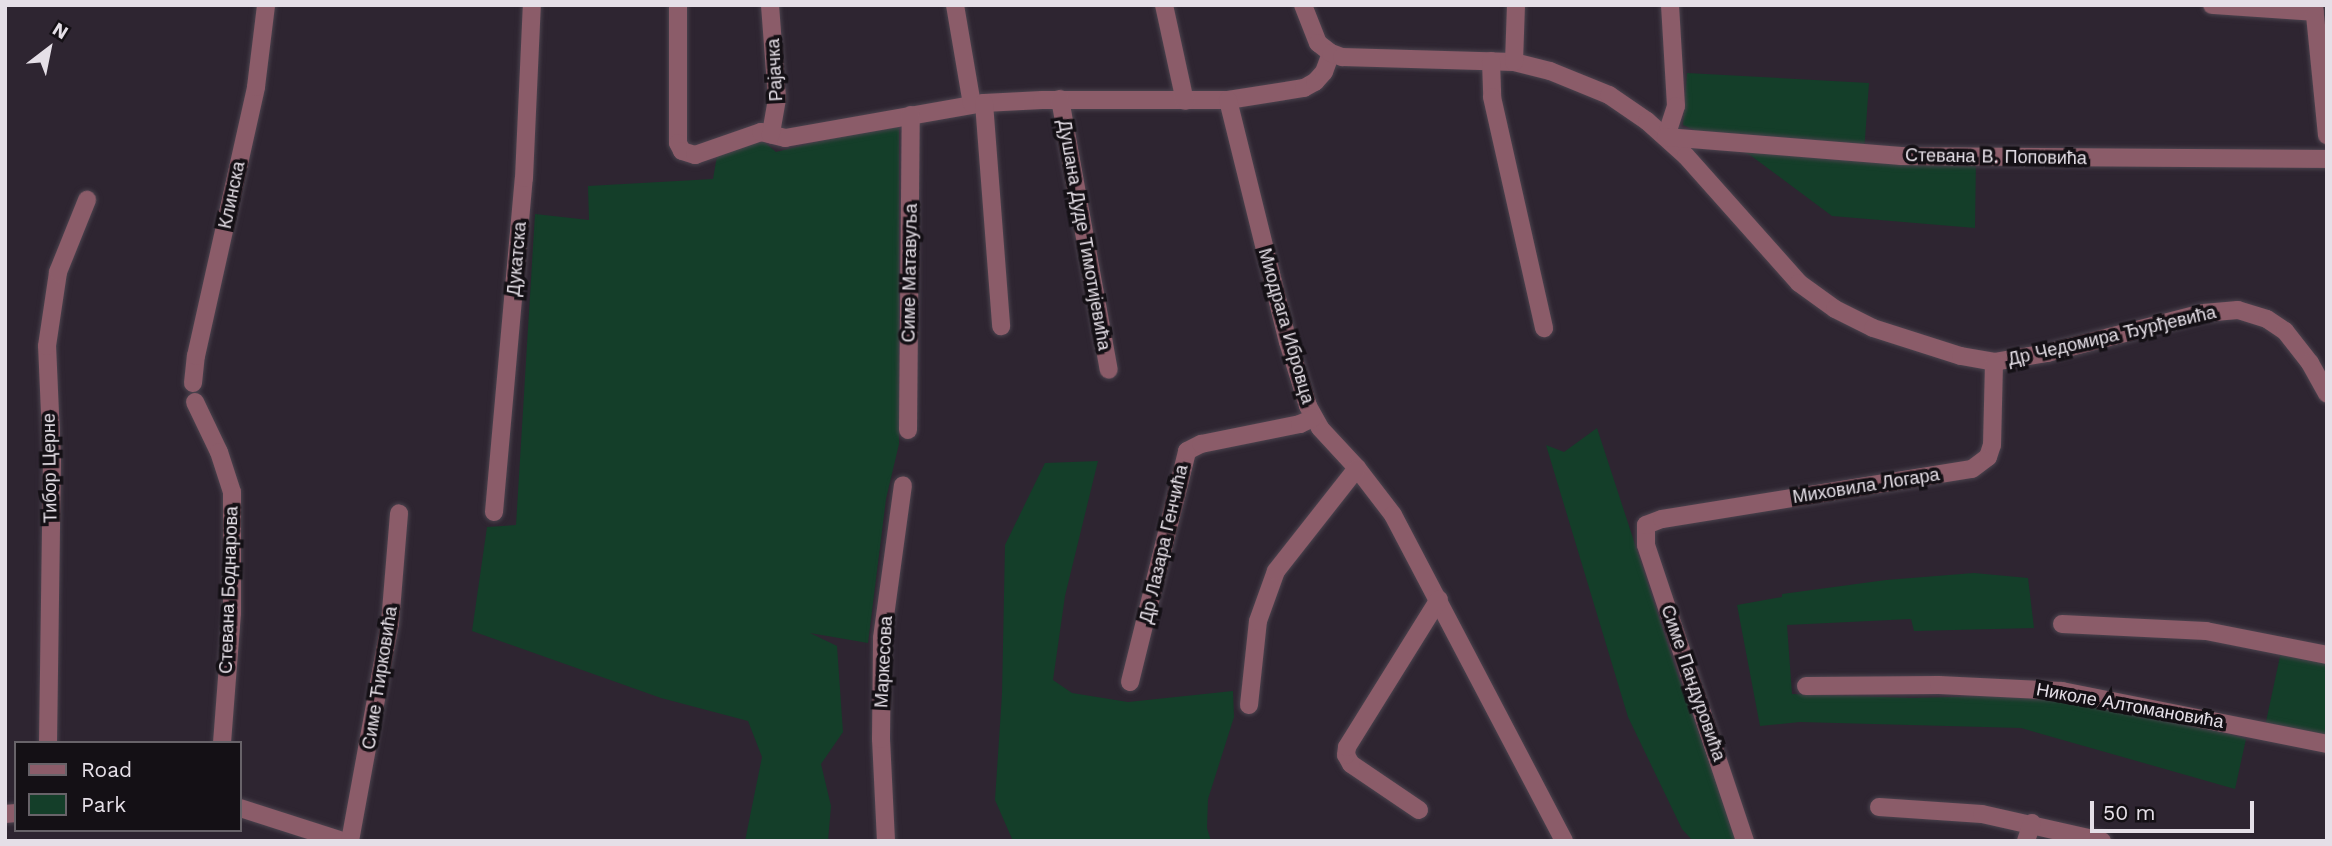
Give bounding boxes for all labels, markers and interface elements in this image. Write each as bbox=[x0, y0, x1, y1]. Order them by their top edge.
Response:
north arrow bbox=[14, 14, 84, 84]
text: N bbox=[48, 17, 72, 44]
street label: Рајачка bbox=[763, 38, 787, 102]
street label: Душана Дуде Тимотијевића bbox=[1053, 118, 1115, 352]
street label: Стевана В. Поповића bbox=[1905, 145, 2087, 169]
street label: Клинска bbox=[214, 159, 250, 231]
street label: Симе Матавуља bbox=[898, 203, 922, 343]
street label: Дукатска bbox=[503, 221, 531, 297]
street label: Миодрага Ибровца bbox=[1253, 246, 1319, 406]
street label: Др Чедомира Ђурђевића bbox=[2006, 302, 2218, 370]
street label: Тибор Церне bbox=[38, 413, 62, 523]
street label: Др Лазара Генчића bbox=[1135, 462, 1193, 626]
street label: Миховила Логара bbox=[1791, 464, 1941, 508]
street label: Стевана Боднарова bbox=[215, 506, 243, 674]
street label: Симе Пандуровића bbox=[1656, 602, 1730, 764]
street label: Симе Ћирковића bbox=[358, 605, 402, 751]
street label: Маркесова bbox=[871, 616, 897, 708]
street label: Николе Алтомановића bbox=[2035, 679, 2225, 733]
legend bbox=[14, 741, 242, 832]
text: Road bbox=[81, 757, 132, 782]
scale bar bbox=[2094, 786, 2258, 830]
text: Park bbox=[81, 792, 126, 817]
text: 50 m bbox=[2103, 800, 2155, 825]

